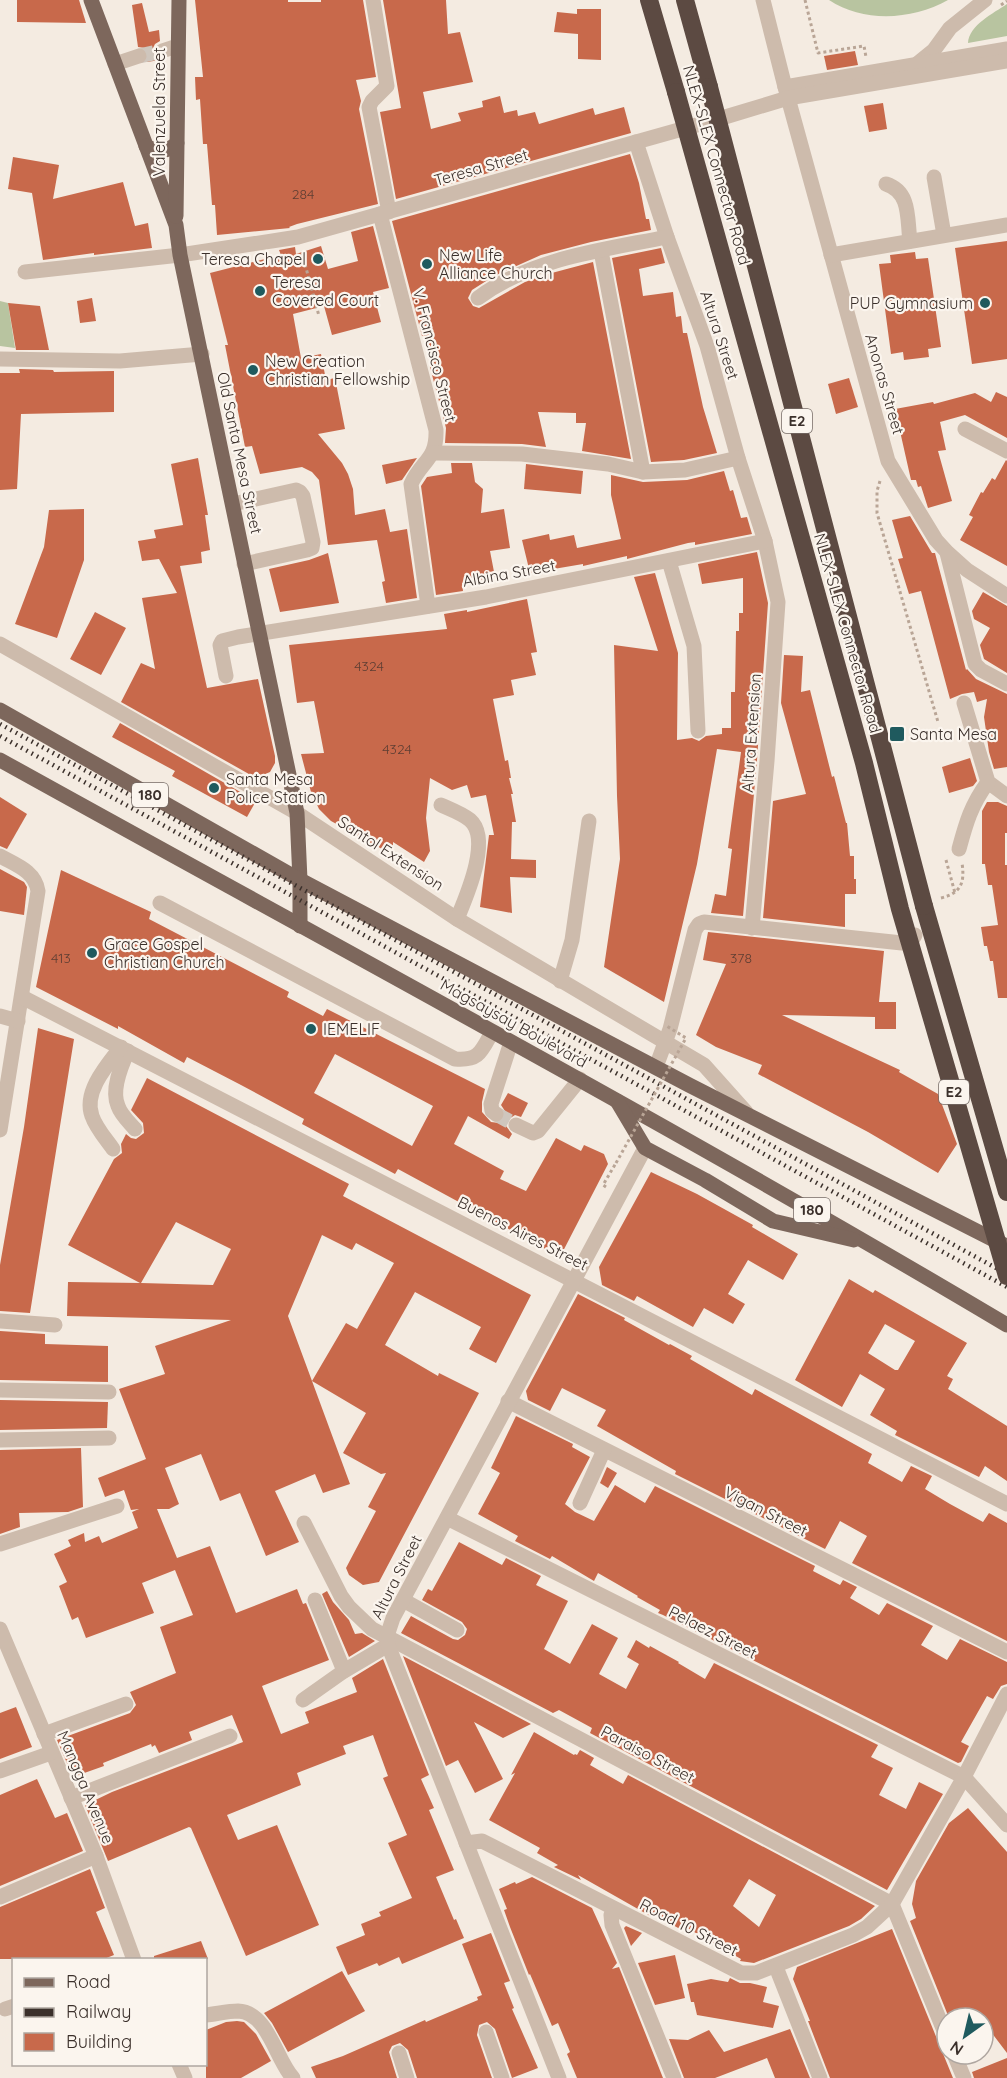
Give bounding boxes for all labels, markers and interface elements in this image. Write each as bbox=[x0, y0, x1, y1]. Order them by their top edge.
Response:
street label: Valenzuela Street bbox=[149, 47, 169, 177]
street label: NLEX-SLEX Connector Road bbox=[679, 63, 755, 267]
street label: Teresa Street bbox=[432, 144, 530, 190]
house number: 284 bbox=[292, 185, 314, 203]
place label: New Life Alliance Church bbox=[439, 245, 553, 283]
place label: Teresa Chapel bbox=[201, 249, 306, 269]
marker: Teresa Chapel bbox=[311, 252, 325, 266]
marker: New Life Alliance Church bbox=[420, 257, 434, 271]
place label: Teresa Covered Court bbox=[272, 272, 379, 310]
marker: Teresa Covered Court bbox=[253, 284, 267, 298]
street label: V. Francisco Street bbox=[409, 286, 461, 424]
street label: Altura Street bbox=[696, 288, 744, 382]
place label: PUP Gymnasium bbox=[850, 293, 973, 313]
marker: PUP Gymnasium bbox=[978, 296, 992, 310]
street label: Anonas Street bbox=[861, 331, 909, 437]
place label: New Creation Christian Fellowship bbox=[265, 351, 410, 389]
marker: New Creation Christian Fellowship bbox=[246, 363, 260, 377]
street label: Old Santa Mesa Street bbox=[213, 370, 267, 536]
road number: E2 bbox=[782, 409, 812, 433]
street label: NLEX-SLEX Connector Road bbox=[810, 531, 886, 735]
street label: Albina Street bbox=[461, 555, 557, 591]
house number: 4324 bbox=[354, 657, 384, 675]
street label: Altura Extension bbox=[737, 673, 765, 793]
place label: Santa Mesa bbox=[910, 724, 997, 744]
marker: Santa Mesa bbox=[888, 725, 906, 743]
house number: 4324 bbox=[382, 740, 412, 758]
place label: Santa Mesa Police Station bbox=[226, 769, 326, 807]
marker: Santa Mesa Police Station bbox=[207, 781, 221, 795]
road number: 180 bbox=[132, 783, 168, 807]
street label: Santol Extension bbox=[334, 811, 448, 895]
place label: Grace Gospel Christian Church bbox=[104, 934, 225, 972]
marker: Grace Gospel Christian Church bbox=[85, 946, 99, 960]
house number: 413 bbox=[51, 949, 71, 967]
house number: 378 bbox=[730, 949, 752, 967]
street label: Magsaysay Boulevard bbox=[437, 974, 591, 1072]
place label: IEMELIF bbox=[323, 1019, 380, 1039]
marker: IEMELIF bbox=[304, 1022, 318, 1036]
road number: E2 bbox=[939, 1080, 969, 1104]
street label: Buenos Aires Street bbox=[454, 1191, 592, 1275]
road number: 180 bbox=[794, 1198, 830, 1222]
street label: Vigan Street bbox=[721, 1481, 811, 1541]
street label: Altura Street bbox=[366, 1531, 426, 1623]
street label: Pelaez Street bbox=[665, 1601, 761, 1663]
street label: Paraiso Street bbox=[598, 1721, 698, 1787]
street label: Mangga Avenue bbox=[53, 1727, 119, 1847]
street label: Road 10 Street bbox=[637, 1894, 741, 1960]
legend bbox=[12, 1958, 207, 2066]
text: Road bbox=[66, 1970, 111, 1993]
text: Railway bbox=[66, 2000, 132, 2023]
north arrow bbox=[935, 2006, 995, 2066]
text: Building bbox=[66, 2030, 132, 2053]
text: N bbox=[946, 2037, 967, 2060]

